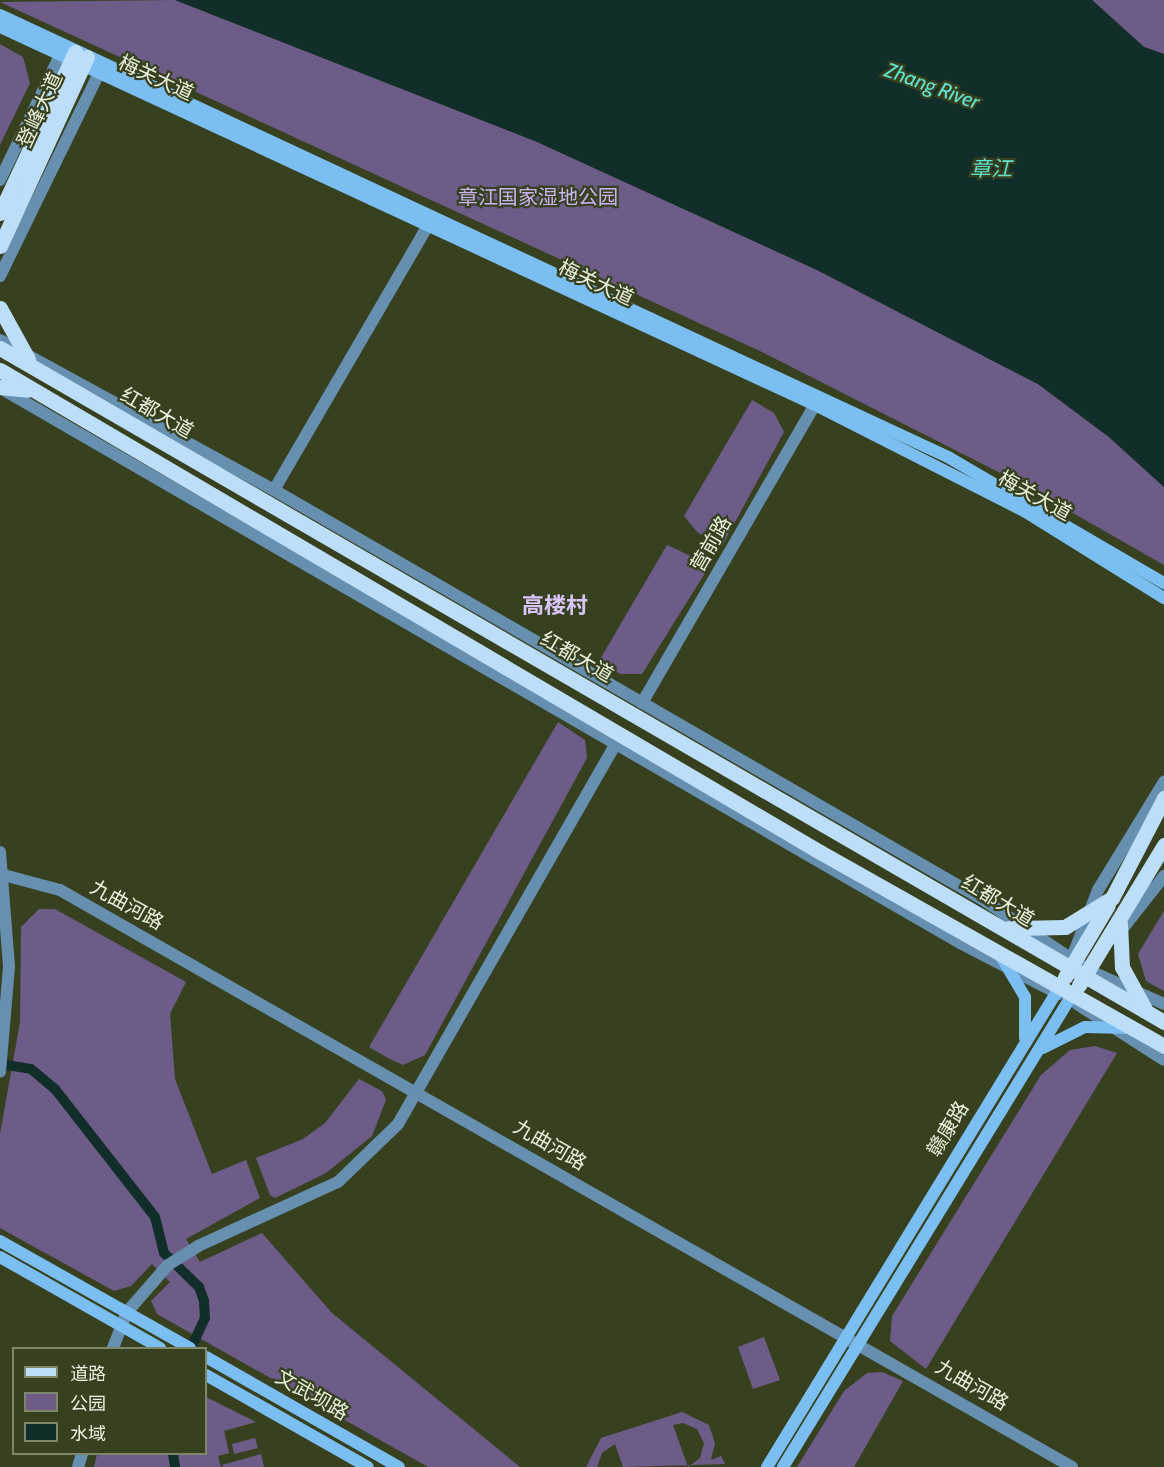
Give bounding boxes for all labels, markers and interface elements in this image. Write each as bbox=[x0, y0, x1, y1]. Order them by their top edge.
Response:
street label: 梅关大道 bbox=[115, 50, 197, 106]
water label: Zhang River bbox=[881, 57, 983, 115]
street label: 登峰大道 bbox=[12, 69, 68, 151]
water label: 章江 bbox=[970, 156, 1012, 182]
park label: 章江国家湿地公园 bbox=[458, 185, 618, 209]
street label: 梅关大道 bbox=[555, 255, 637, 311]
street label: 红都大道 bbox=[116, 383, 198, 443]
street label: 梅关大道 bbox=[994, 466, 1076, 526]
street label: 营前路 bbox=[686, 512, 736, 576]
district label: 高楼村 bbox=[522, 593, 588, 619]
street label: 红都大道 bbox=[536, 627, 618, 687]
street label: 红都大道 bbox=[958, 870, 1038, 932]
street label: 九曲河路 bbox=[86, 875, 168, 935]
street label: 赣康路 bbox=[922, 1097, 974, 1161]
street label: 九曲河路 bbox=[509, 1115, 591, 1175]
legend bbox=[12, 1347, 207, 1455]
street label: 九曲河路 bbox=[931, 1355, 1013, 1415]
text: 道路 bbox=[70, 1363, 106, 1385]
street label: 文武坝路 bbox=[271, 1365, 353, 1425]
text: 公园 bbox=[70, 1393, 106, 1415]
text: 水域 bbox=[70, 1423, 106, 1445]

